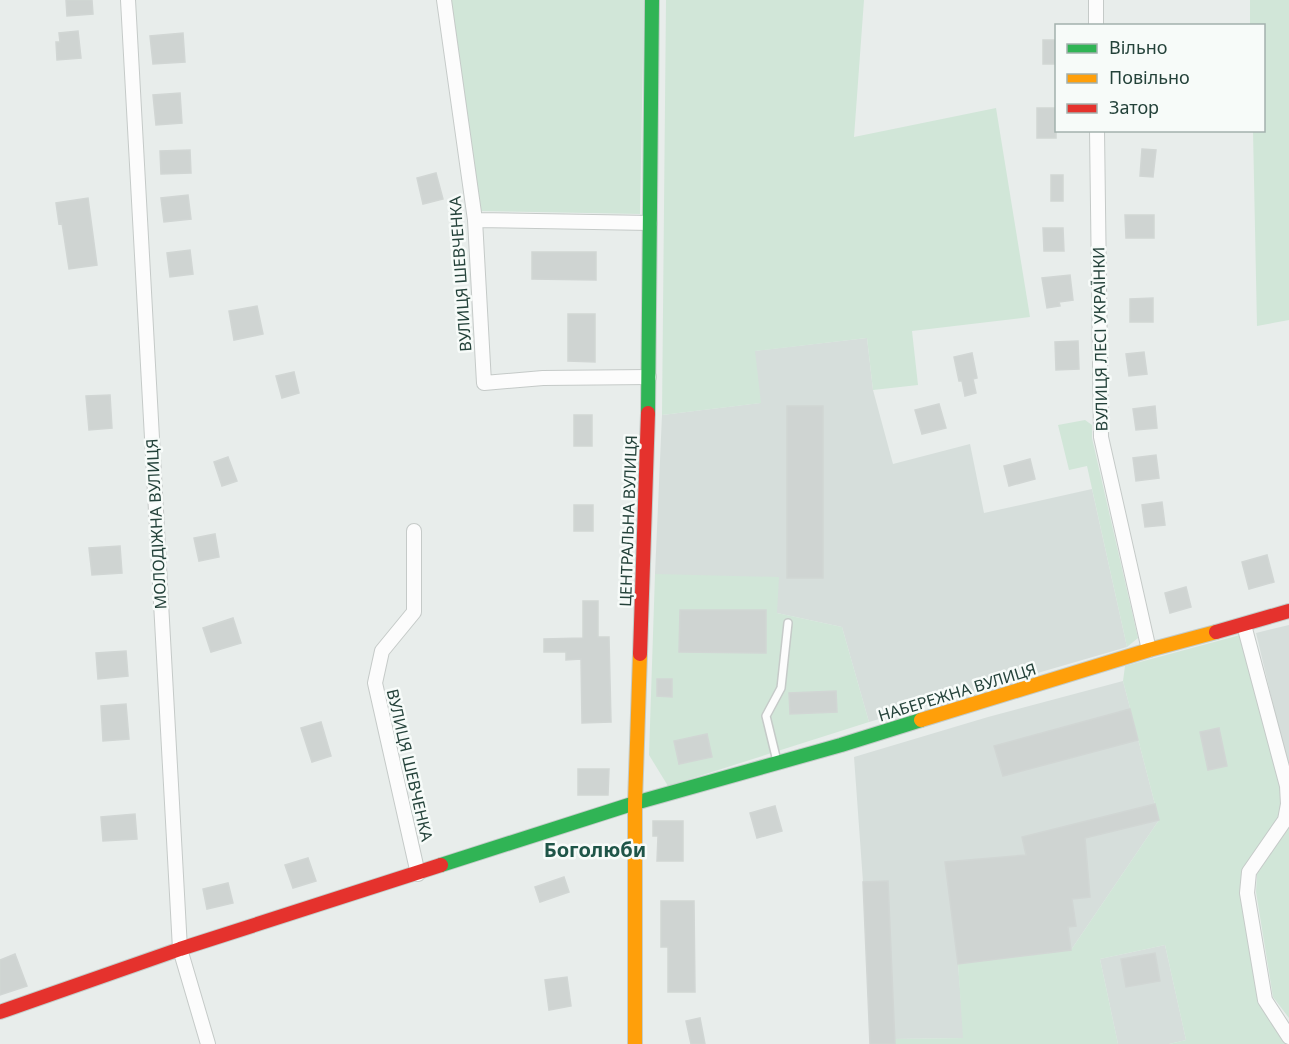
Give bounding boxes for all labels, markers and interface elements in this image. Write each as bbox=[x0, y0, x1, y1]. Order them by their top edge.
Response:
legend bbox=[1055, 24, 1265, 132]
text: Вільно bbox=[1109, 35, 1167, 59]
text: Повільно bbox=[1109, 65, 1190, 89]
text: Затор bbox=[1109, 95, 1159, 119]
street label: ВУЛИЦЯ ШЕВЧЕНКА bbox=[444, 195, 476, 353]
street label: ВУЛИЦЯ ЛЕСІ УКРАЇНКИ bbox=[1087, 246, 1113, 432]
street label: ЦЕНТРАЛЬНА ВУЛИЦЯ bbox=[614, 435, 642, 607]
street label: МОЛОДІЖНА ВУЛИЦЯ bbox=[141, 438, 171, 610]
street label: НАБЕРЕЖНА ВУЛИЦЯ bbox=[875, 657, 1039, 727]
street label: ВУЛИЦЯ ШЕВЧЕНКА bbox=[382, 687, 438, 844]
district label: Боголюби bbox=[544, 836, 646, 863]

